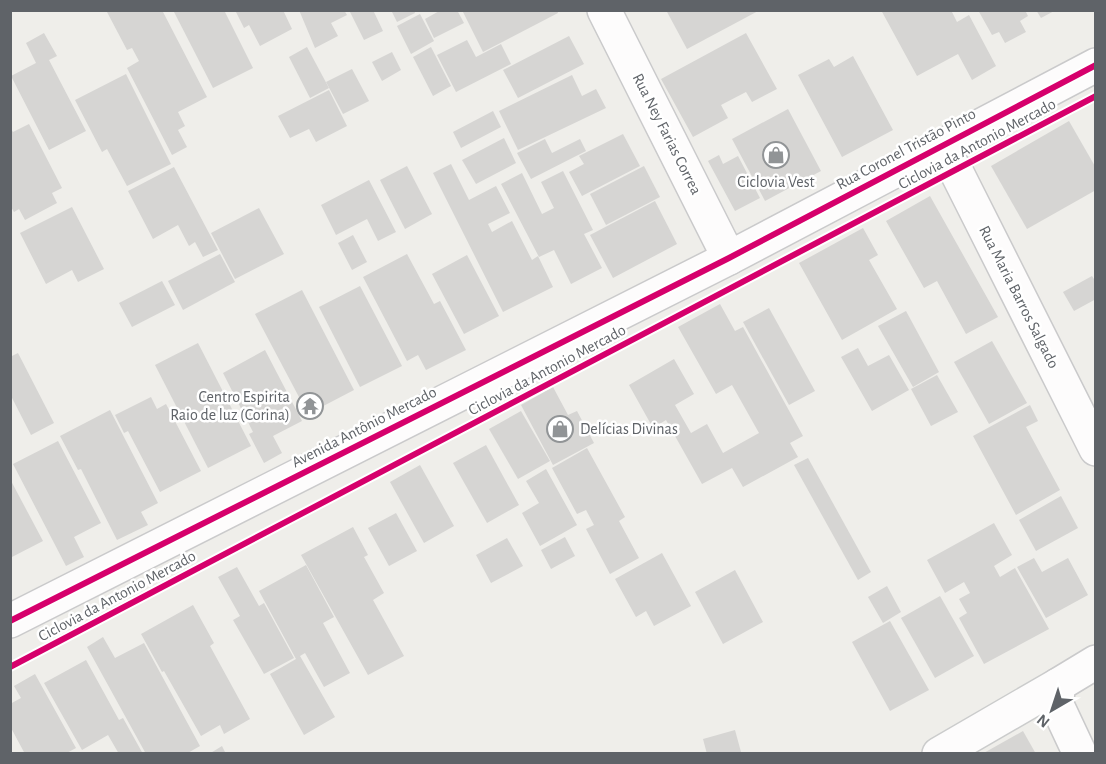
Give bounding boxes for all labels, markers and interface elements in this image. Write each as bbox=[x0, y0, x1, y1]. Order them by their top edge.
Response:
street label: Rua Ney Farias Correa bbox=[629, 71, 704, 198]
street label: Ciclovia da Antonio Mercado bbox=[896, 96, 1059, 192]
street label: Rua Coronel Tristão Pinto bbox=[834, 105, 979, 193]
shop icon: Ciclovia Vest bbox=[761, 140, 791, 170]
place label: Ciclovia Vest bbox=[737, 174, 815, 190]
street label: Rua Maria Barros Salgado bbox=[976, 223, 1062, 371]
street label: Ciclovia da Antonio Mercado bbox=[466, 322, 629, 418]
street label: Avenida Antônio Mercado bbox=[289, 383, 439, 470]
place label: Centro Espirita Raio de luz (Corina) bbox=[170, 389, 290, 423]
temple icon: Centro Espirita Raio de luz (Corina) bbox=[295, 391, 325, 421]
shop icon: Delícias Divinas bbox=[545, 414, 575, 444]
place label: Delícias Divinas bbox=[580, 421, 678, 437]
street label: Ciclovia da Antonio Mercado bbox=[36, 548, 199, 644]
north arrow bbox=[1022, 680, 1082, 740]
text: N bbox=[1034, 711, 1053, 731]

